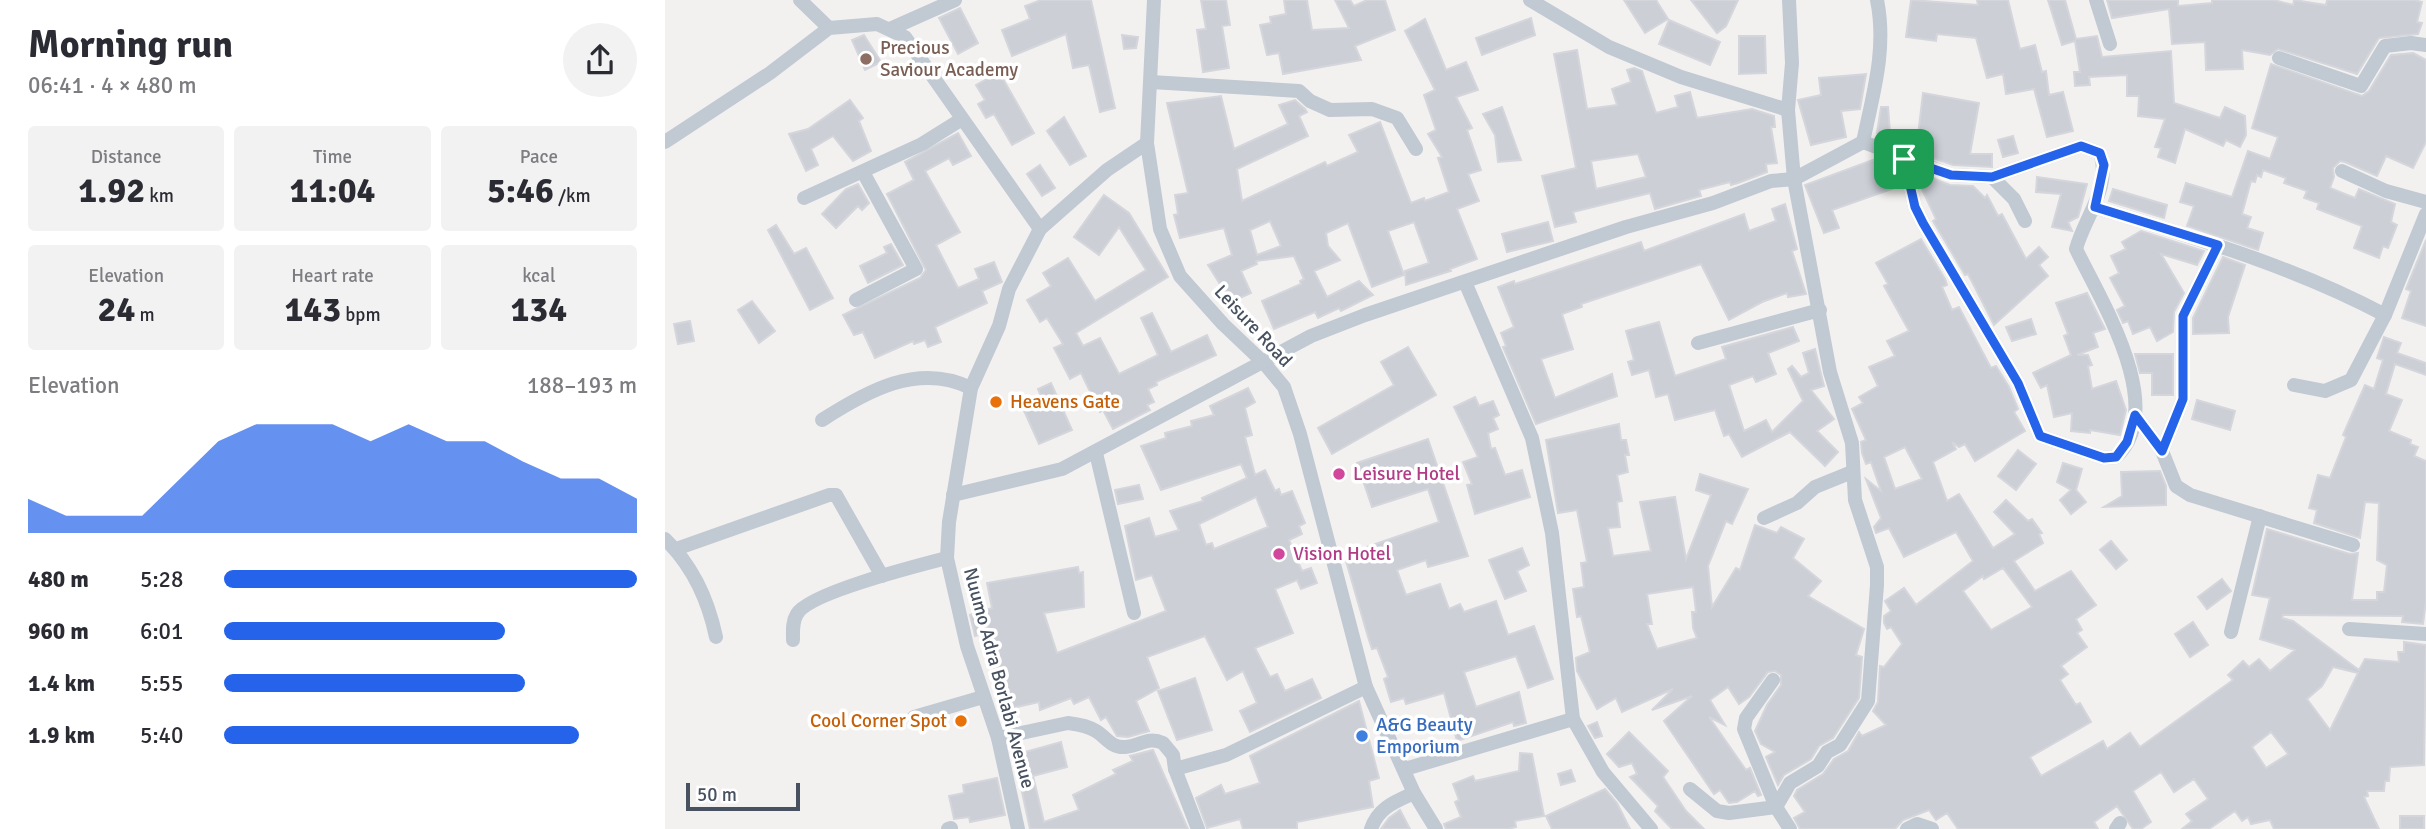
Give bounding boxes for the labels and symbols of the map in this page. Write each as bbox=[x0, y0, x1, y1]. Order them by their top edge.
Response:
place label: Precious Saviour Academy bbox=[880, 36, 1018, 82]
marker: Precious Saviour Academy bbox=[858, 51, 874, 67]
pin bbox=[1874, 129, 1934, 189]
street label: Leisure Road bbox=[1209, 280, 1297, 372]
place label: Heavens Gate bbox=[1010, 390, 1120, 414]
marker: Heavens Gate bbox=[988, 394, 1004, 410]
place label: Leisure Hotel bbox=[1353, 462, 1460, 486]
marker: Leisure Hotel bbox=[1331, 466, 1347, 482]
place label: Vision Hotel bbox=[1293, 542, 1391, 566]
marker: Vision Hotel bbox=[1271, 546, 1287, 562]
street label: Nuumo Adra Borlabi Avenue bbox=[958, 565, 1040, 791]
place label: Cool Corner Spot bbox=[810, 709, 947, 733]
marker: Cool Corner Spot bbox=[953, 713, 969, 729]
place label: A&G Beauty Emporium bbox=[1376, 713, 1473, 759]
marker: A&G Beauty Emporium bbox=[1354, 728, 1370, 744]
scale bar bbox=[686, 780, 800, 812]

